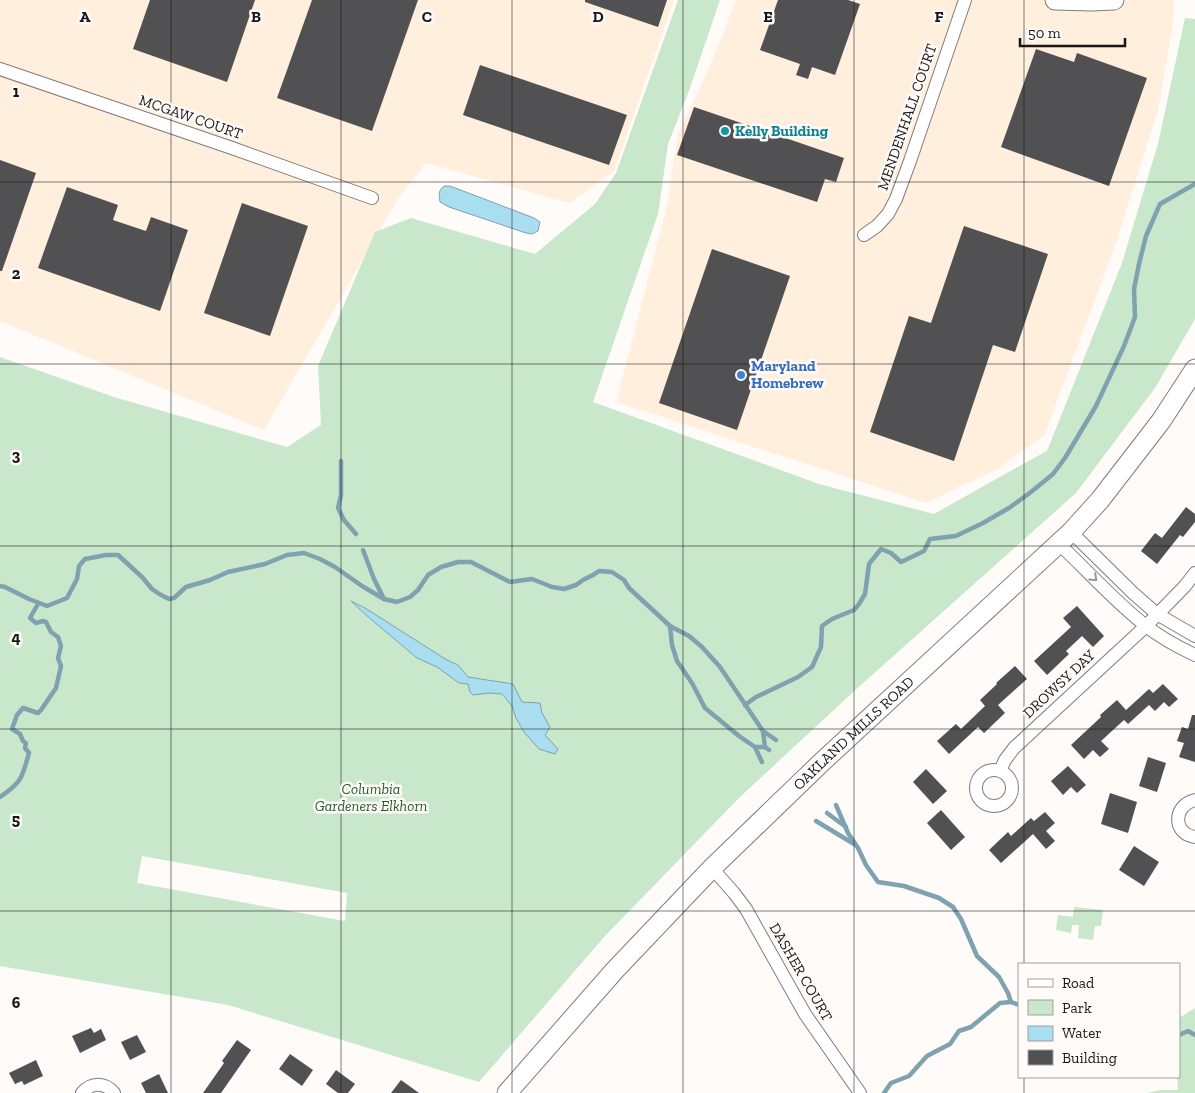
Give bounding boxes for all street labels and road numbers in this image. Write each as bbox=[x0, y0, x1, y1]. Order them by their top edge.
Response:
street label: MENDENHALL COURT bbox=[873, 41, 941, 193]
street label: MCGAW COURT bbox=[137, 91, 245, 143]
street label: DROWSY DAY bbox=[1019, 645, 1099, 722]
street label: OAKLAND MILLS ROAD bbox=[789, 672, 918, 794]
street label: DASHER COURT bbox=[766, 920, 836, 1024]

